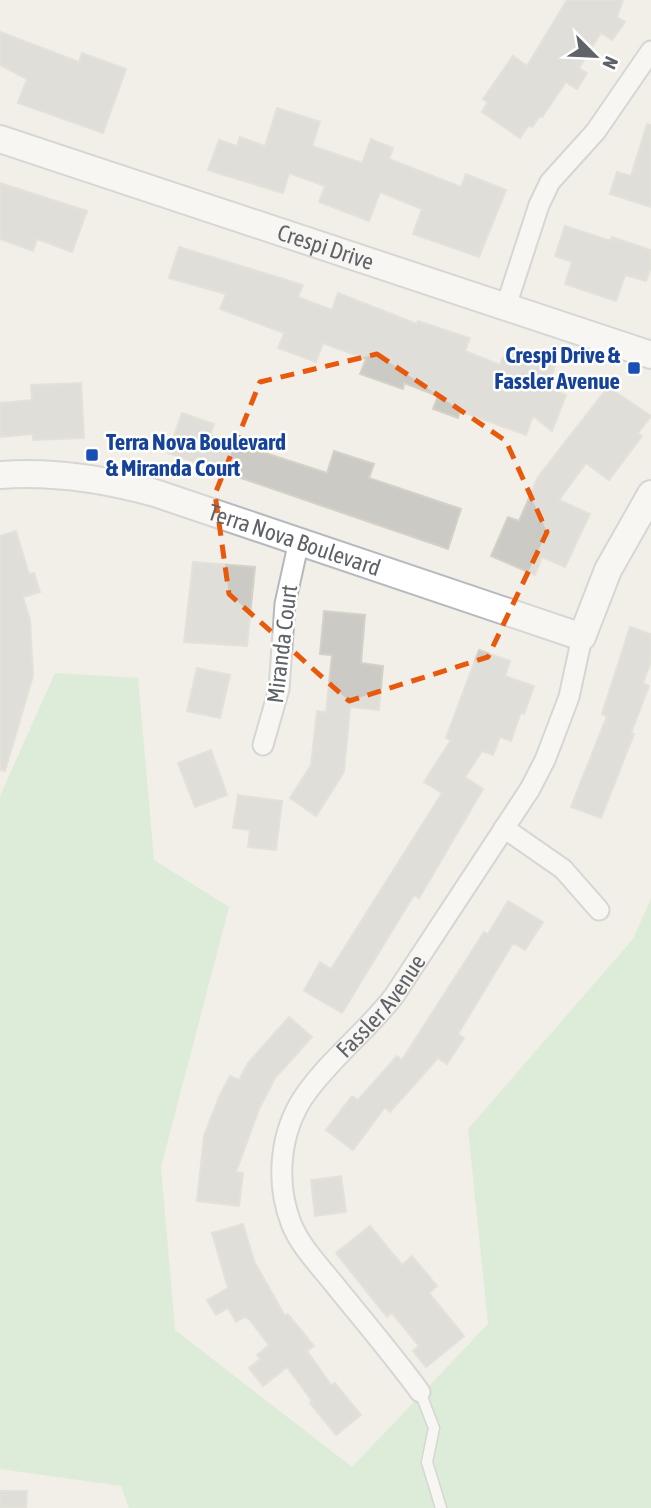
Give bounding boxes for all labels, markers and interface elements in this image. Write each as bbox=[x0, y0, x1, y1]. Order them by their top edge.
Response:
north arrow bbox=[560, 21, 630, 91]
text: N bbox=[598, 53, 623, 73]
street label: Crespi Drive bbox=[274, 219, 377, 275]
place label: Crespi Drive & Fassler Avenue bbox=[494, 342, 621, 394]
marker: Crespi Drive & Fassler Avenue bbox=[626, 360, 642, 376]
place label: Terra Nova Boulevard & Miranda Court bbox=[106, 429, 286, 481]
marker: Terra Nova Boulevard & Miranda Court bbox=[84, 447, 100, 463]
street label: Terra Nova Boulevard bbox=[205, 499, 384, 581]
street label: Miranda Court bbox=[262, 583, 302, 705]
street label: Fassler Avenue bbox=[331, 950, 431, 1063]

